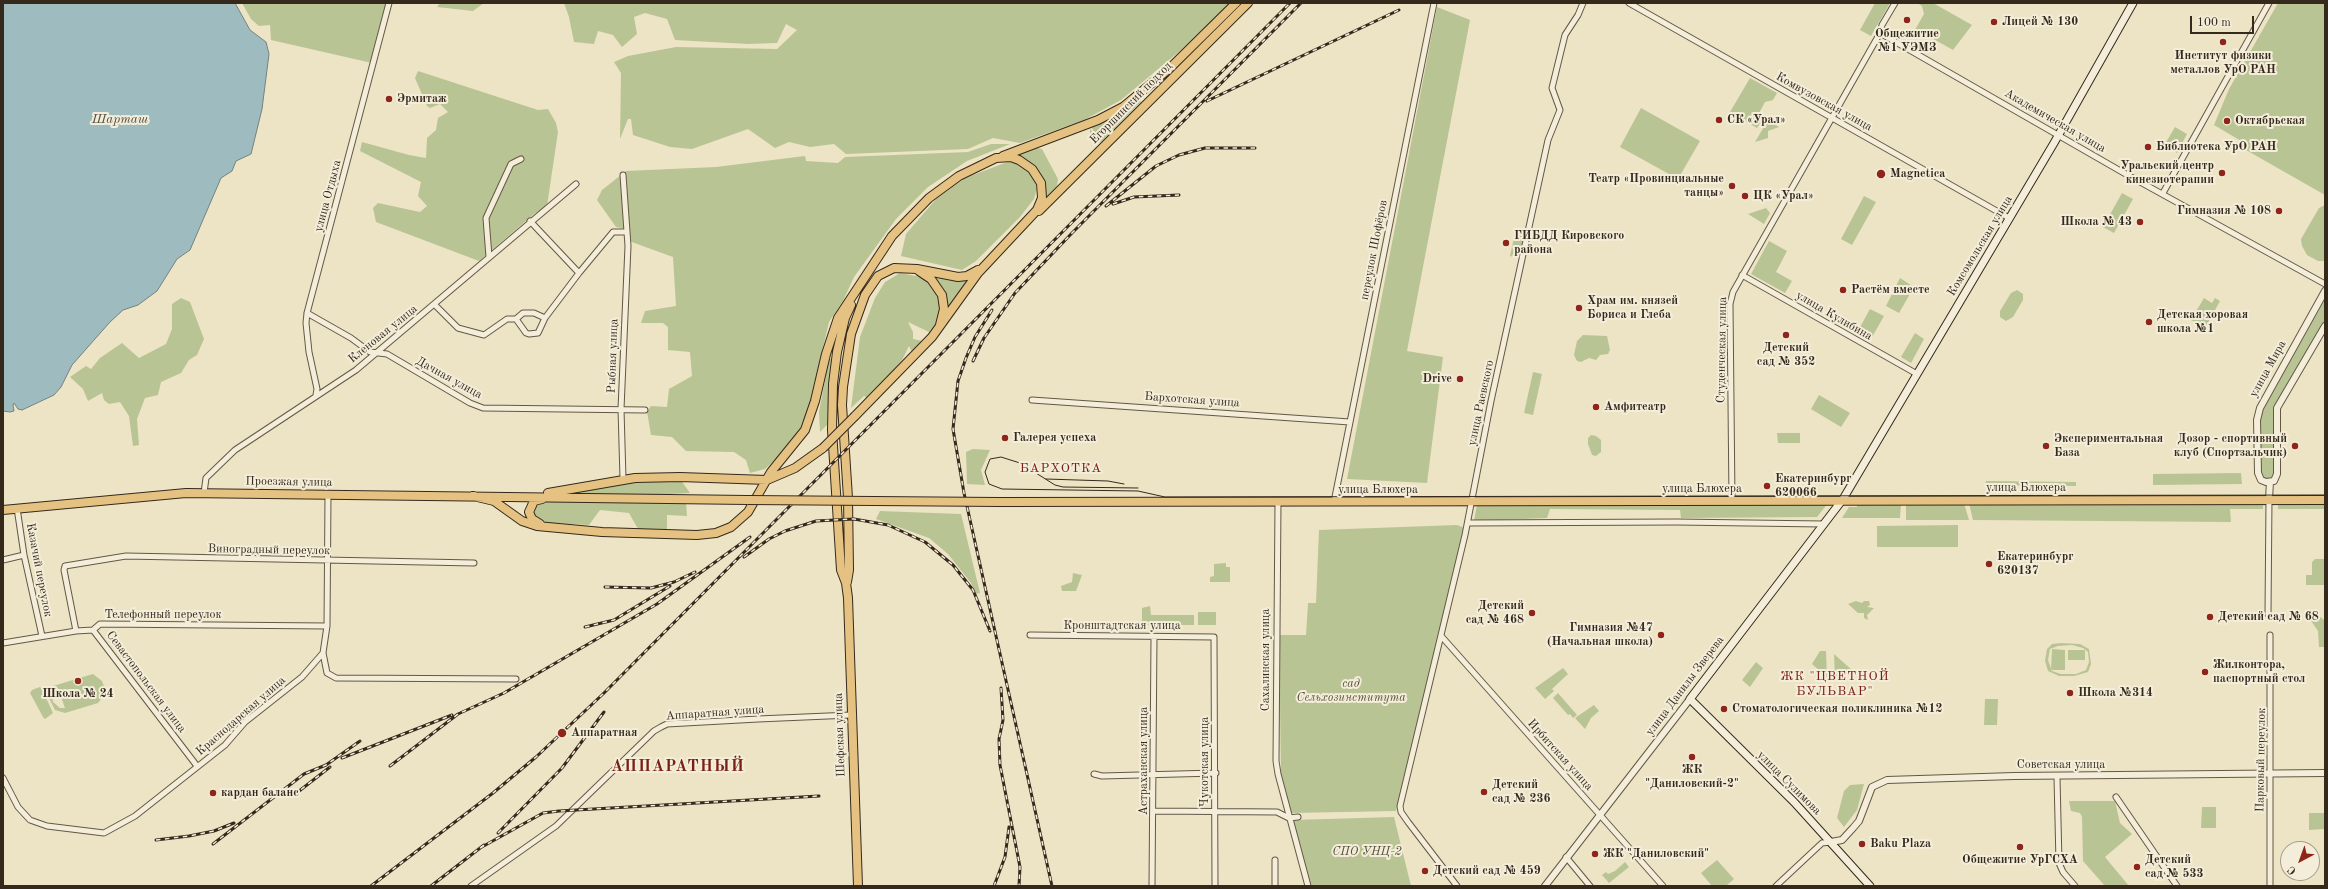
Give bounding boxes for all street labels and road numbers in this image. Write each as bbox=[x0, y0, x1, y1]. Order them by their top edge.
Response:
street label: Егоршинский подход bbox=[1087, 59, 1175, 147]
street label: Комвузовская улица bbox=[1773, 69, 1875, 135]
street label: Академическая улица bbox=[2002, 86, 2108, 156]
street label: улица Отдыха bbox=[311, 158, 345, 234]
street label: Комсомольская улица bbox=[1944, 193, 2016, 299]
street label: переулок Шофёров bbox=[1357, 199, 1391, 301]
street label: улица Кулибина bbox=[1793, 288, 1875, 344]
street label: Студенческая улица bbox=[1714, 297, 1730, 403]
street label: Кленовая улица bbox=[346, 302, 420, 366]
street label: Рыбная улица bbox=[604, 318, 622, 394]
street label: улица Мира bbox=[2247, 338, 2289, 400]
street label: Дачная улица bbox=[413, 354, 485, 402]
street label: улица Раевского bbox=[1465, 359, 1497, 447]
street label: Бархотская улица bbox=[1144, 389, 1240, 411]
street label: Проезжая улица bbox=[245, 474, 333, 490]
street label: улица Блюхера bbox=[1986, 481, 2066, 495]
street label: улица Блюхера bbox=[1662, 482, 1742, 496]
street label: улица Блюхера bbox=[1338, 483, 1418, 497]
street label: Казачий переулок bbox=[23, 522, 55, 618]
street label: Виноградный переулок bbox=[208, 542, 330, 558]
street label: Телефонный переулок bbox=[104, 608, 222, 622]
street label: Сахалинская улица bbox=[1259, 609, 1273, 711]
street label: Кронштадтская улица bbox=[1063, 619, 1181, 633]
street label: Севастопольская улица bbox=[103, 628, 189, 736]
street label: улица Данилы Зверева bbox=[1643, 633, 1727, 739]
street label: Краснодарская улица bbox=[193, 673, 289, 759]
street label: Шефская улица bbox=[831, 693, 849, 777]
street label: Аппаратная улица bbox=[665, 702, 765, 724]
street label: Астраханская улица bbox=[1137, 707, 1151, 815]
street label: Парковый переулок bbox=[2253, 708, 2269, 812]
street label: Ирбитская улица bbox=[1524, 716, 1596, 794]
street label: Чукотская улица bbox=[1198, 717, 1212, 807]
street label: улица Сулимова bbox=[1754, 748, 1824, 818]
street label: Советская улица bbox=[2017, 758, 2105, 772]

